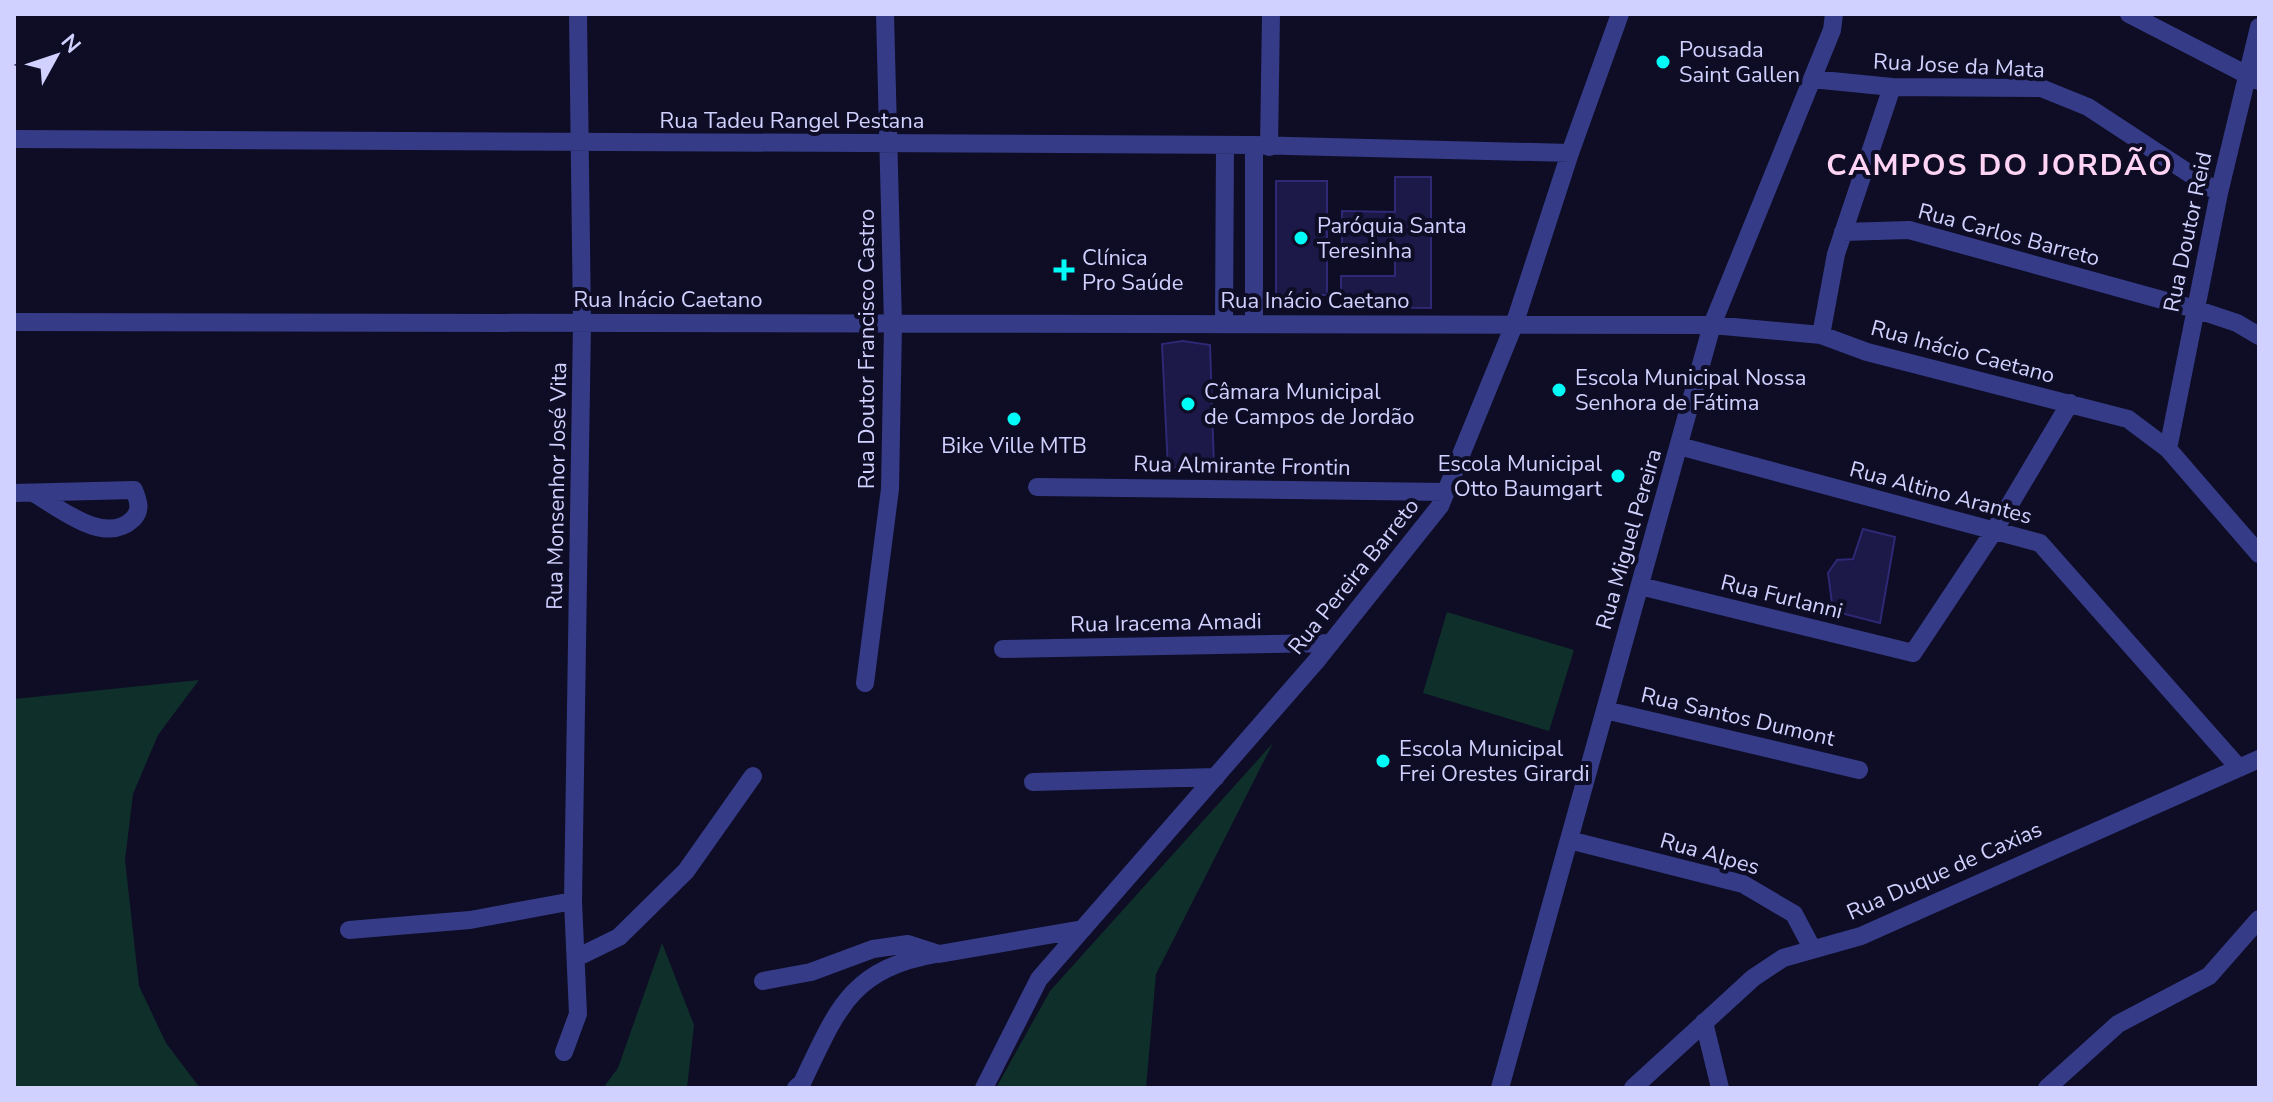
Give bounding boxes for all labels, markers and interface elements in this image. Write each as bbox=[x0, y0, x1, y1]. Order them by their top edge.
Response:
north arrow bbox=[16, 16, 96, 96]
text: N bbox=[54, 28, 87, 60]
place label: Pousada Saint Gallen bbox=[1679, 35, 1800, 90]
street label: Rua Jose da Mata bbox=[1872, 47, 2045, 85]
marker: Pousada Saint Gallen bbox=[1654, 53, 1672, 71]
street label: Rua Tadeu Rangel Pestana bbox=[660, 106, 924, 136]
district label: CAMPOS DO JORDÃO bbox=[1826, 145, 2174, 186]
street label: Rua Doutor Reid bbox=[2156, 150, 2220, 315]
street label: Rua Carlos Barreto bbox=[1915, 196, 2103, 274]
street label: Rua Doutor Francisco Castro bbox=[852, 209, 882, 489]
place label: Paróquia Santa Teresinha bbox=[1317, 211, 1467, 266]
marker: Paróquia Santa Teresinha bbox=[1292, 229, 1310, 247]
place label: Clínica Pro Saúde bbox=[1082, 243, 1183, 298]
marker: Clínica Pro Saúde bbox=[1053, 259, 1075, 281]
street label: Rua Inácio Caetano bbox=[573, 285, 763, 315]
street label: Rua Inácio Caetano bbox=[1220, 286, 1410, 316]
street label: Rua Inácio Caetano bbox=[1867, 313, 2058, 391]
street label: Rua Monsenhor José Vita bbox=[540, 362, 574, 610]
place label: Escola Municipal Nossa Senhora de Fátima bbox=[1575, 363, 1806, 418]
place label: Câmara Municipal de Campos de Jordão bbox=[1204, 377, 1414, 432]
marker: Escola Municipal Nossa Senhora de Fátima bbox=[1550, 381, 1568, 399]
marker: Câmara Municipal de Campos de Jordão bbox=[1179, 395, 1197, 413]
marker: Bike Ville MTB bbox=[1005, 410, 1023, 428]
place label: Bike Ville MTB bbox=[941, 431, 1087, 461]
street label: Rua Miguel Pereira bbox=[1589, 446, 1669, 633]
street label: Rua Almirante Frontin bbox=[1133, 449, 1351, 483]
place label: Escola Municipal Otto Baumgart bbox=[1438, 449, 1602, 504]
street label: Rua Altino Arantes bbox=[1846, 454, 2035, 532]
marker: Escola Municipal Otto Baumgart bbox=[1609, 467, 1627, 485]
street label: Rua Pereira Barreto bbox=[1281, 492, 1426, 661]
street label: Rua Furlanni bbox=[1718, 567, 1846, 627]
street label: Rua Iracema Amadi bbox=[1070, 606, 1262, 640]
street label: Rua Santos Dumont bbox=[1638, 680, 1838, 754]
place label: Escola Municipal Frei Orestes Girardi bbox=[1399, 734, 1590, 789]
marker: Escola Municipal Frei Orestes Girardi bbox=[1374, 752, 1392, 770]
street label: Rua Duque de Caxias bbox=[1842, 814, 2047, 927]
street label: Rua Alpes bbox=[1657, 825, 1763, 882]

